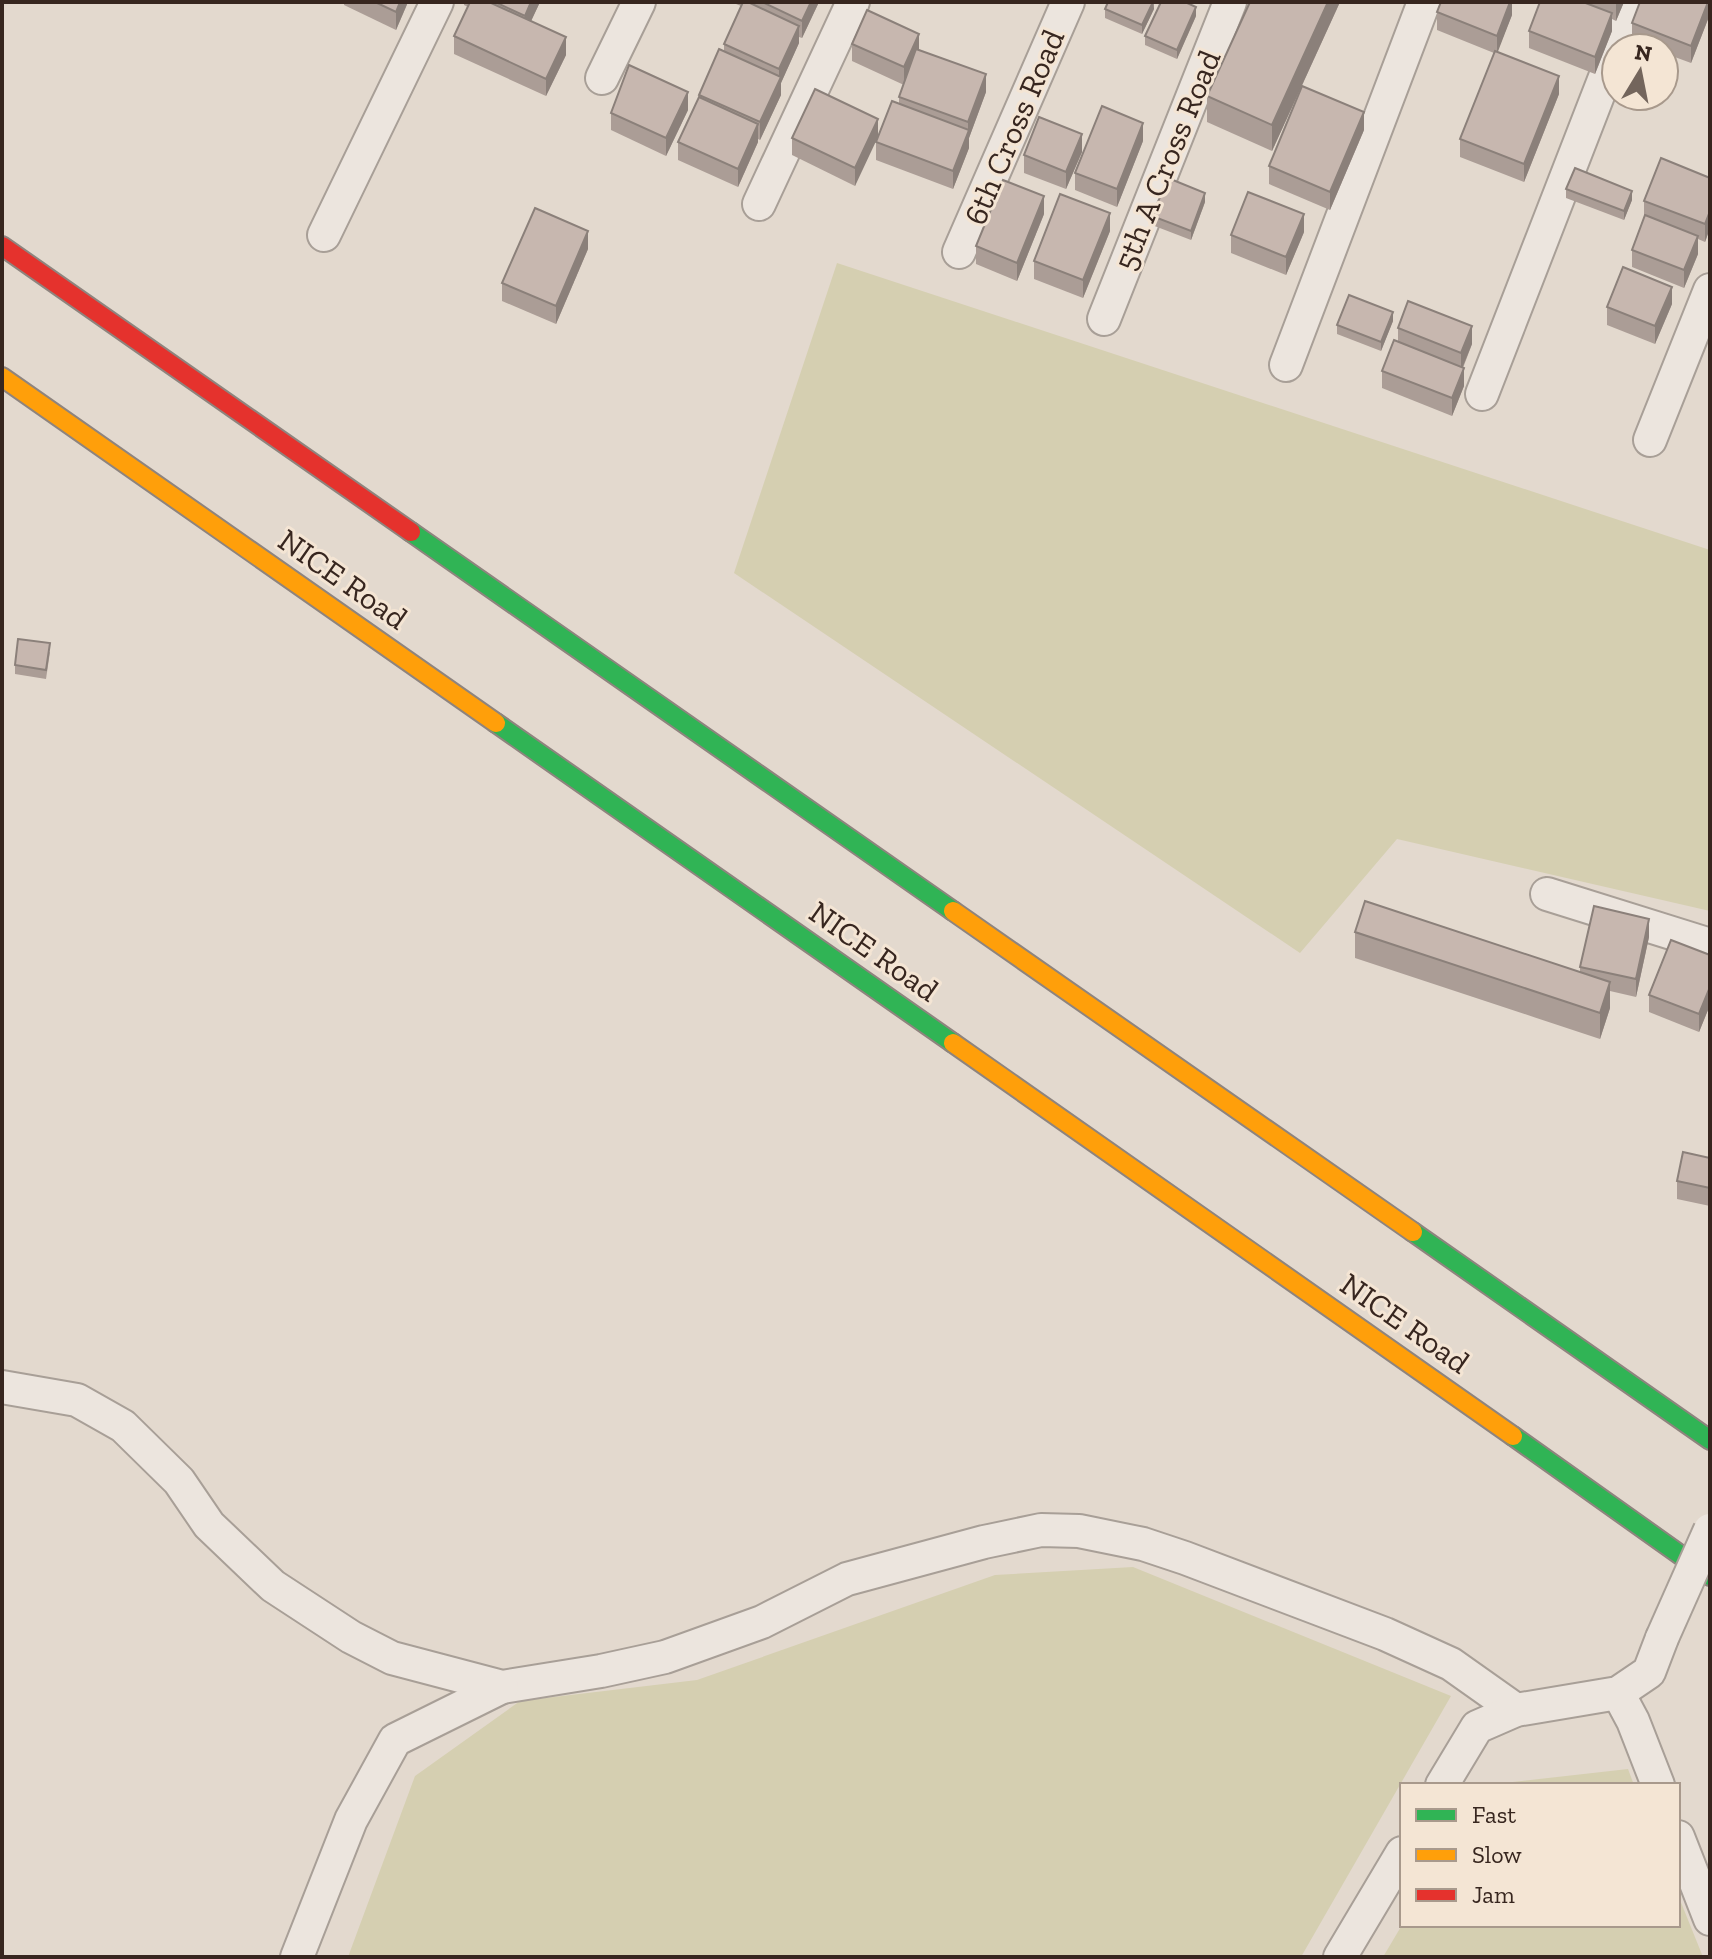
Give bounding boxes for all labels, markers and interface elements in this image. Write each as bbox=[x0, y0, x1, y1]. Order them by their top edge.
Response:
street label: 6th Cross Road bbox=[956, 23, 1072, 230]
north arrow bbox=[1600, 32, 1680, 112]
text: N bbox=[1633, 38, 1654, 68]
street label: 5th A Cross Road bbox=[1106, 44, 1229, 275]
street label: NICE Road bbox=[271, 521, 415, 638]
street label: NICE Road bbox=[802, 893, 946, 1010]
street label: NICE Road bbox=[1333, 1265, 1477, 1382]
legend bbox=[1400, 1783, 1680, 1927]
text: Fast bbox=[1472, 1800, 1516, 1829]
text: Slow bbox=[1472, 1840, 1522, 1869]
text: Jam bbox=[1472, 1880, 1515, 1909]

